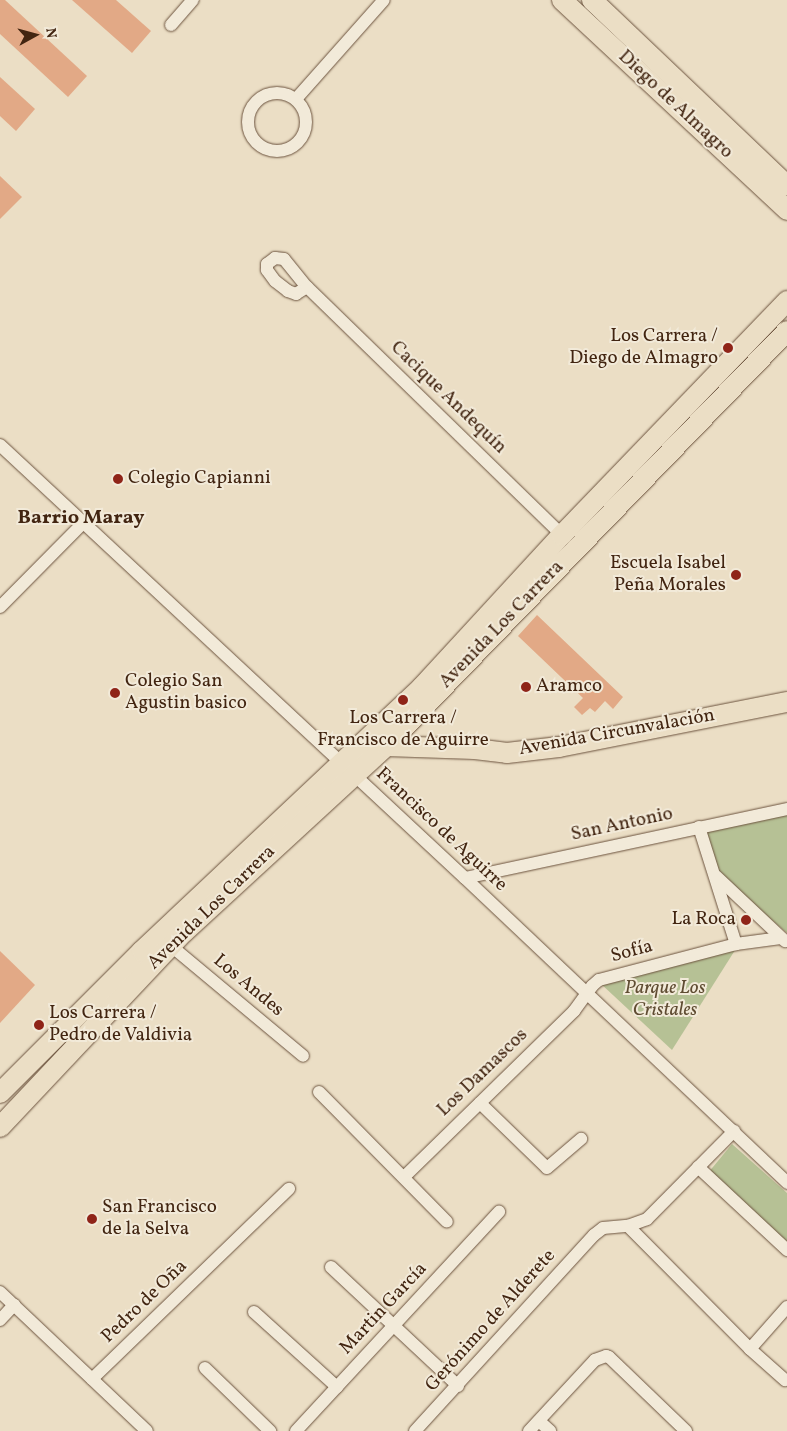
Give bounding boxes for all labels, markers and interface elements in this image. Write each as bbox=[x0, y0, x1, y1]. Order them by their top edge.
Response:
north arrow bbox=[10, 10, 60, 60]
text: N bbox=[40, 27, 60, 39]
street label: Diego de Almagro bbox=[613, 46, 737, 164]
place label: Los Carrera / Diego de Almagro bbox=[569, 326, 718, 370]
street label: Cacique Andequín bbox=[385, 337, 511, 459]
marker: Los Carrera / Diego de Almagro bbox=[722, 342, 734, 354]
place label: Colegio Capianni bbox=[128, 468, 271, 490]
marker: Colegio Capianni bbox=[112, 473, 124, 485]
district label: Barrio Maray bbox=[18, 506, 144, 530]
place label: Escuela Isabel Peña Morales bbox=[610, 553, 726, 597]
street label: Avenida Los Carrera bbox=[435, 556, 569, 694]
marker: Escuela Isabel Peña Morales bbox=[730, 569, 742, 581]
place label: Colegio San Agustin basico bbox=[125, 671, 247, 715]
place label: Aramco bbox=[536, 676, 602, 698]
marker: Aramco bbox=[520, 681, 532, 693]
marker: Colegio San Agustin basico bbox=[109, 687, 121, 699]
marker: Los Carrera / Francisco de Aguirre bbox=[397, 694, 409, 706]
street label: Avenida Circunvalación bbox=[517, 705, 717, 761]
place label: Los Carrera / Francisco de Aguirre bbox=[317, 708, 489, 752]
street label: Francisco de Aguirre bbox=[370, 763, 512, 897]
street label: San Antonio bbox=[569, 803, 675, 847]
street label: Avenida Los Carrera bbox=[143, 841, 281, 975]
place label: La Roca bbox=[671, 909, 736, 931]
marker: La Roca bbox=[740, 914, 752, 926]
street label: Sofía bbox=[608, 935, 656, 969]
street label: Los Andes bbox=[208, 950, 288, 1022]
park label: Parque Los Cristales bbox=[625, 978, 705, 1022]
place label: Los Carrera / Pedro de Valdivia bbox=[49, 1003, 193, 1047]
marker: Los Carrera / Pedro de Valdivia bbox=[33, 1019, 45, 1031]
street label: Los Damascos bbox=[433, 1024, 533, 1122]
place label: San Francisco de la Selva bbox=[102, 1197, 217, 1241]
marker: San Francisco de la Selva bbox=[86, 1213, 98, 1225]
street label: Gerónimo de Alderete bbox=[421, 1245, 561, 1397]
street label: Pedro de Oña bbox=[97, 1255, 193, 1349]
street label: Martin García bbox=[336, 1258, 432, 1360]

